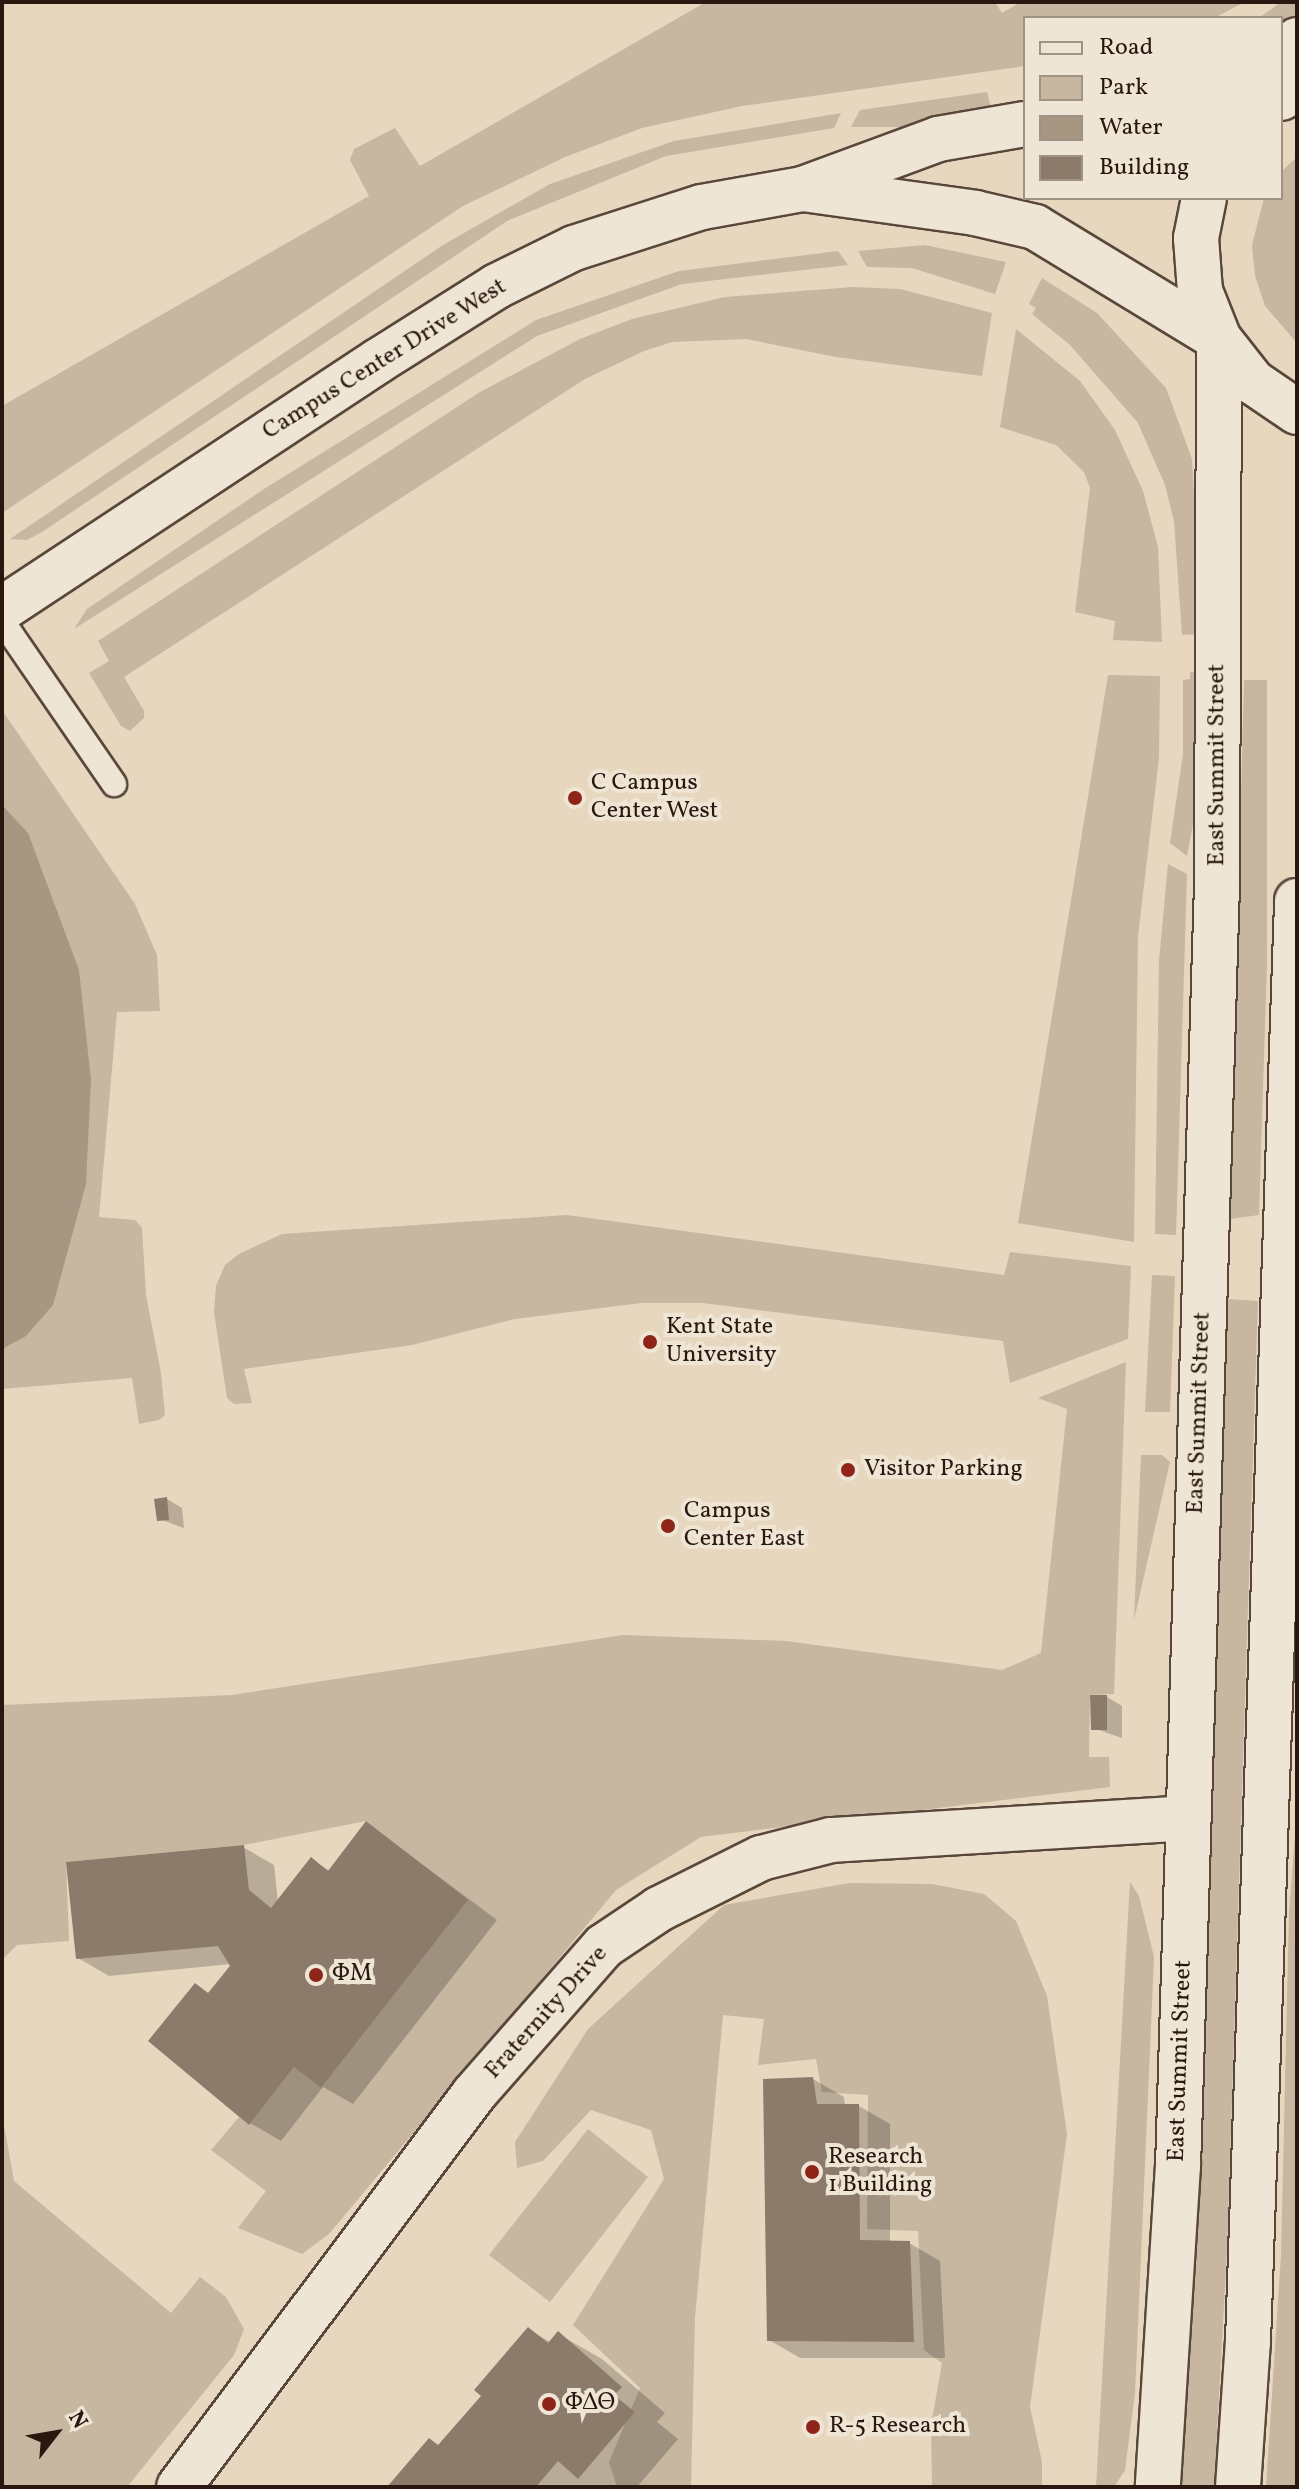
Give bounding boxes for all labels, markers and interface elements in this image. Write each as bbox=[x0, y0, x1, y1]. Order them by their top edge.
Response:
legend bbox=[1023, 16, 1283, 200]
text: Road bbox=[1099, 31, 1153, 65]
text: Park bbox=[1099, 71, 1148, 105]
text: Water bbox=[1099, 111, 1163, 145]
text: Building bbox=[1099, 151, 1189, 185]
street label: Campus Center Drive West bbox=[258, 273, 512, 447]
street label: East Summit Street bbox=[1204, 664, 1232, 866]
place label: C Campus Center West bbox=[591, 770, 719, 826]
marker: C Campus Center West bbox=[566, 789, 584, 807]
street label: East Summit Street bbox=[1182, 1311, 1218, 1515]
place label: Kent State University bbox=[666, 1314, 777, 1370]
marker: Kent State University bbox=[641, 1333, 659, 1351]
place label: Visitor Parking bbox=[864, 1456, 1023, 1484]
marker: Visitor Parking bbox=[839, 1461, 857, 1479]
place label: Campus Center East bbox=[684, 1498, 805, 1554]
marker: Campus Center East bbox=[659, 1517, 677, 1535]
street label: Fraternity Drive bbox=[479, 1940, 615, 2086]
street label: East Summit Street bbox=[1163, 1959, 1199, 2163]
place label: ΦΜ bbox=[332, 1961, 372, 1989]
marker: ΦΜ bbox=[307, 1966, 325, 1984]
place label: Research 1 Building bbox=[828, 2144, 932, 2200]
marker: Research 1 Building bbox=[803, 2163, 821, 2181]
place label: ΦΔΘ bbox=[565, 2390, 615, 2418]
north arrow bbox=[16, 2393, 96, 2473]
marker: ΦΔΘ bbox=[540, 2395, 558, 2413]
text: N bbox=[60, 2406, 94, 2435]
place label: R-5 Research bbox=[829, 2413, 966, 2441]
marker: R-5 Research bbox=[804, 2418, 822, 2436]

